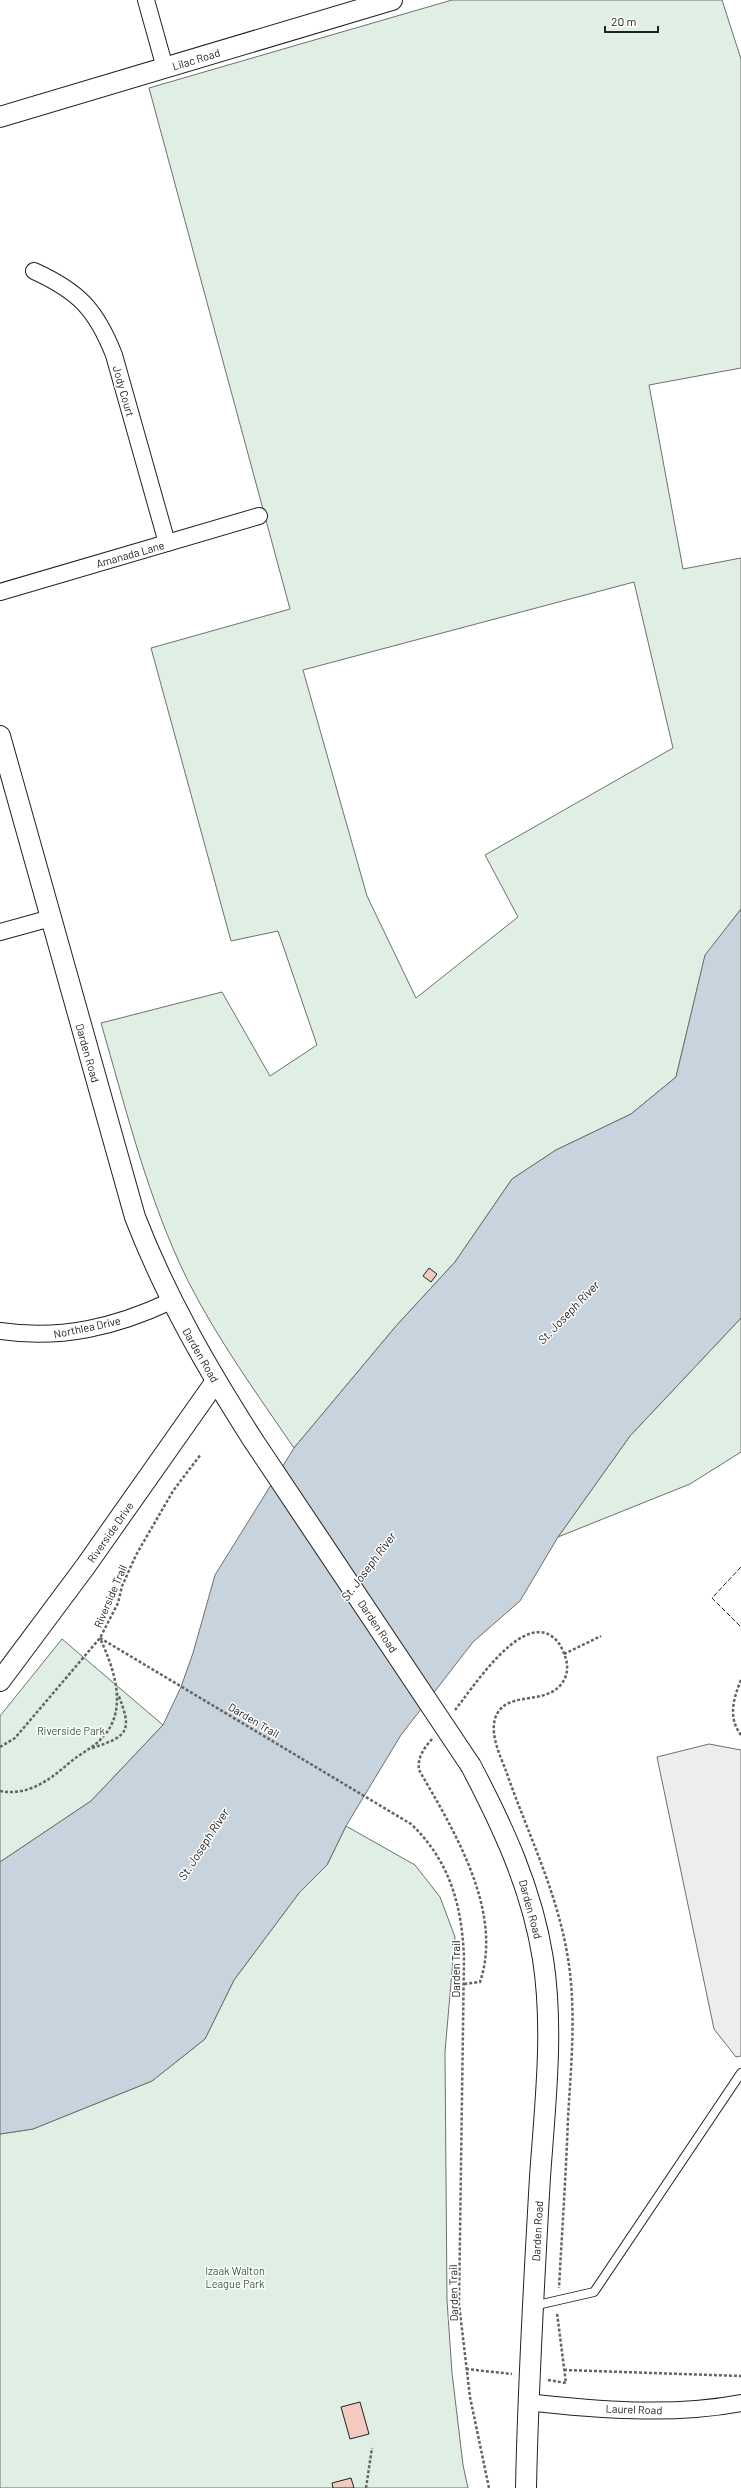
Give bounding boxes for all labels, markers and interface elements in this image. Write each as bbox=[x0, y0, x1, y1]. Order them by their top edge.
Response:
scale bar bbox=[605, 8, 658, 34]
text: 20 m bbox=[611, 14, 637, 28]
street label: Lilac Road bbox=[170, 46, 222, 72]
street label: Jody Court bbox=[111, 364, 137, 418]
street label: Amanada Lane bbox=[94, 538, 166, 570]
street label: Darden Road bbox=[73, 1022, 103, 1084]
water label: St. Joseph River bbox=[534, 1277, 602, 1346]
street label: Northlea Drive bbox=[52, 1314, 122, 1340]
street label: Darden Road bbox=[180, 1325, 222, 1385]
street label: Riverside Drive bbox=[84, 1499, 136, 1565]
water label: St. Joseph River bbox=[338, 1528, 399, 1603]
street label: Riverside Trail bbox=[91, 1563, 129, 1629]
street label: Darden Road bbox=[356, 1597, 400, 1655]
street label: Darden Trail bbox=[226, 1700, 282, 1740]
park label: Riverside Park bbox=[37, 1724, 106, 1737]
water label: St. Joseph River bbox=[175, 1805, 232, 1882]
street label: Darden Road bbox=[517, 1878, 545, 1940]
street label: Darden Trail bbox=[449, 1941, 462, 1997]
street label: Darden Road bbox=[529, 2200, 545, 2262]
park label: Izaak Walton League Park bbox=[205, 2264, 265, 2290]
street label: Darden Trail bbox=[446, 2264, 460, 2322]
street label: Laurel Road bbox=[605, 2402, 663, 2416]

